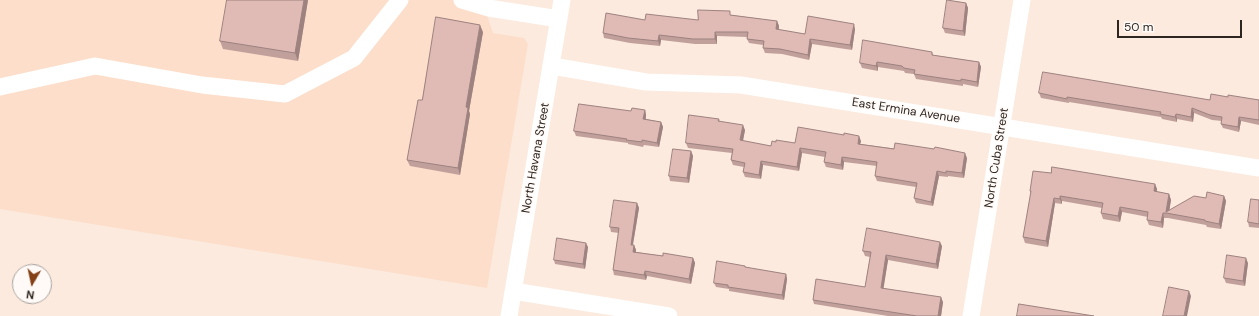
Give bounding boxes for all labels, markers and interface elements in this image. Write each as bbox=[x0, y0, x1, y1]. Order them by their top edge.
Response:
scale bar bbox=[1119, 12, 1244, 38]
text: 50 m bbox=[1124, 19, 1153, 35]
street label: East Ermina Avenue bbox=[851, 95, 961, 127]
street label: North Havana Street bbox=[519, 101, 553, 215]
street label: North Cuba Street bbox=[982, 107, 1012, 209]
north arrow bbox=[12, 264, 52, 304]
text: N bbox=[25, 287, 35, 302]

